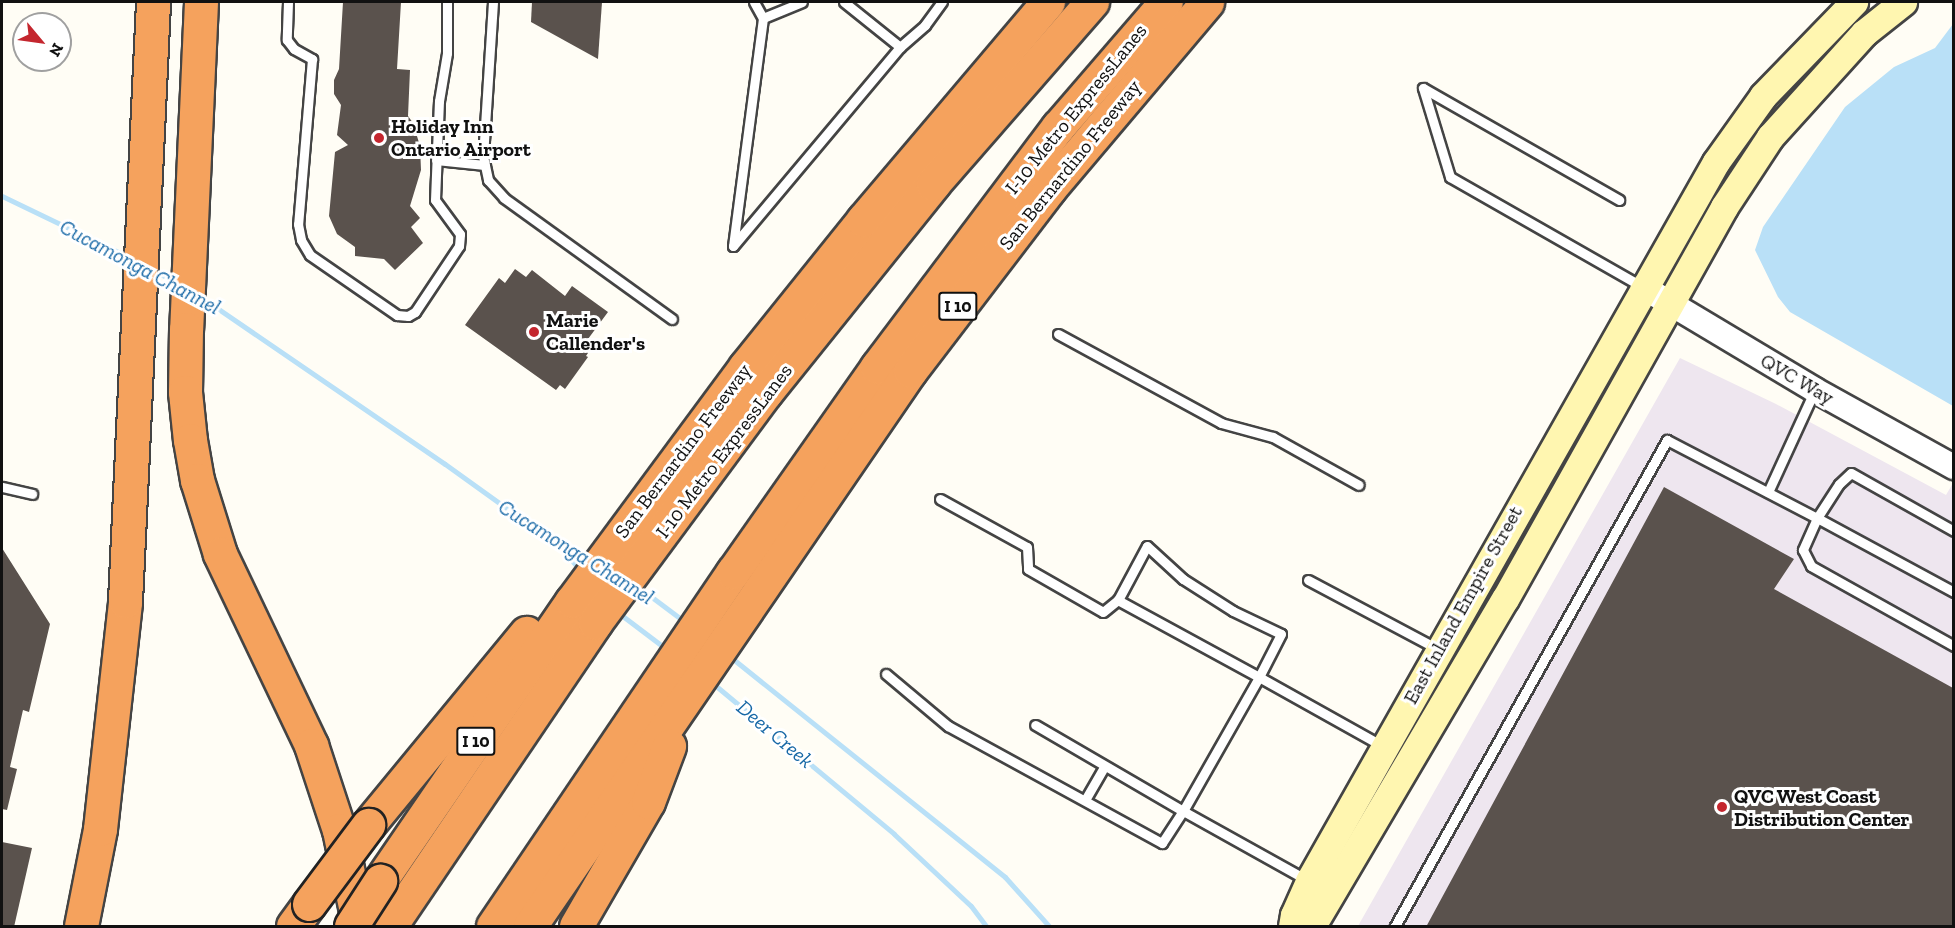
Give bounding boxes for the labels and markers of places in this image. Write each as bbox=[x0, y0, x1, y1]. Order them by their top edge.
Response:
place label: Holiday Inn Ontario Airport bbox=[391, 114, 531, 161]
marker: Holiday Inn Ontario Airport bbox=[372, 131, 386, 145]
place label: Marie Callender's bbox=[546, 308, 645, 355]
marker: Marie Callender's bbox=[527, 325, 541, 339]
place label: QVC West Coast Distribution Center bbox=[1734, 784, 1909, 831]
marker: QVC West Coast Distribution Center bbox=[1715, 800, 1729, 814]

